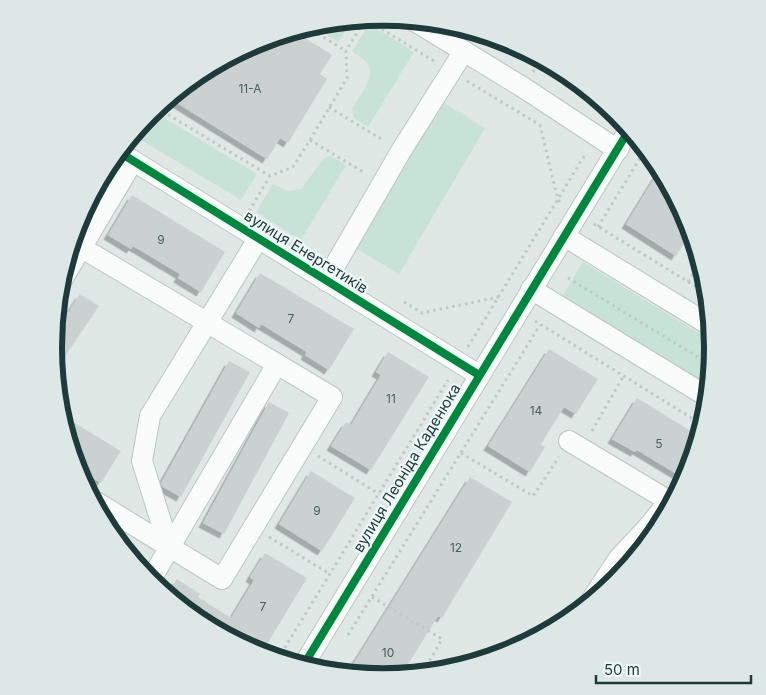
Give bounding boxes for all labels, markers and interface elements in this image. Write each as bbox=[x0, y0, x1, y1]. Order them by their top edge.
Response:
house number: 11-А bbox=[238, 81, 262, 96]
street label: вулиця Енергетиків bbox=[241, 206, 372, 297]
house number: 9 bbox=[157, 232, 165, 247]
house number: 7 bbox=[288, 311, 295, 326]
street label: вулиця Леоніда Каденюка bbox=[349, 380, 465, 556]
house number: 11 bbox=[386, 391, 396, 406]
house number: 14 bbox=[530, 403, 543, 418]
house number: 5 bbox=[655, 436, 663, 451]
house number: 9 bbox=[313, 503, 321, 518]
house number: 12 bbox=[450, 540, 462, 555]
house number: 7 bbox=[260, 599, 267, 614]
house number: 10 bbox=[382, 645, 394, 660]
scale bar bbox=[596, 652, 751, 684]
text: 50 m bbox=[604, 660, 640, 679]

